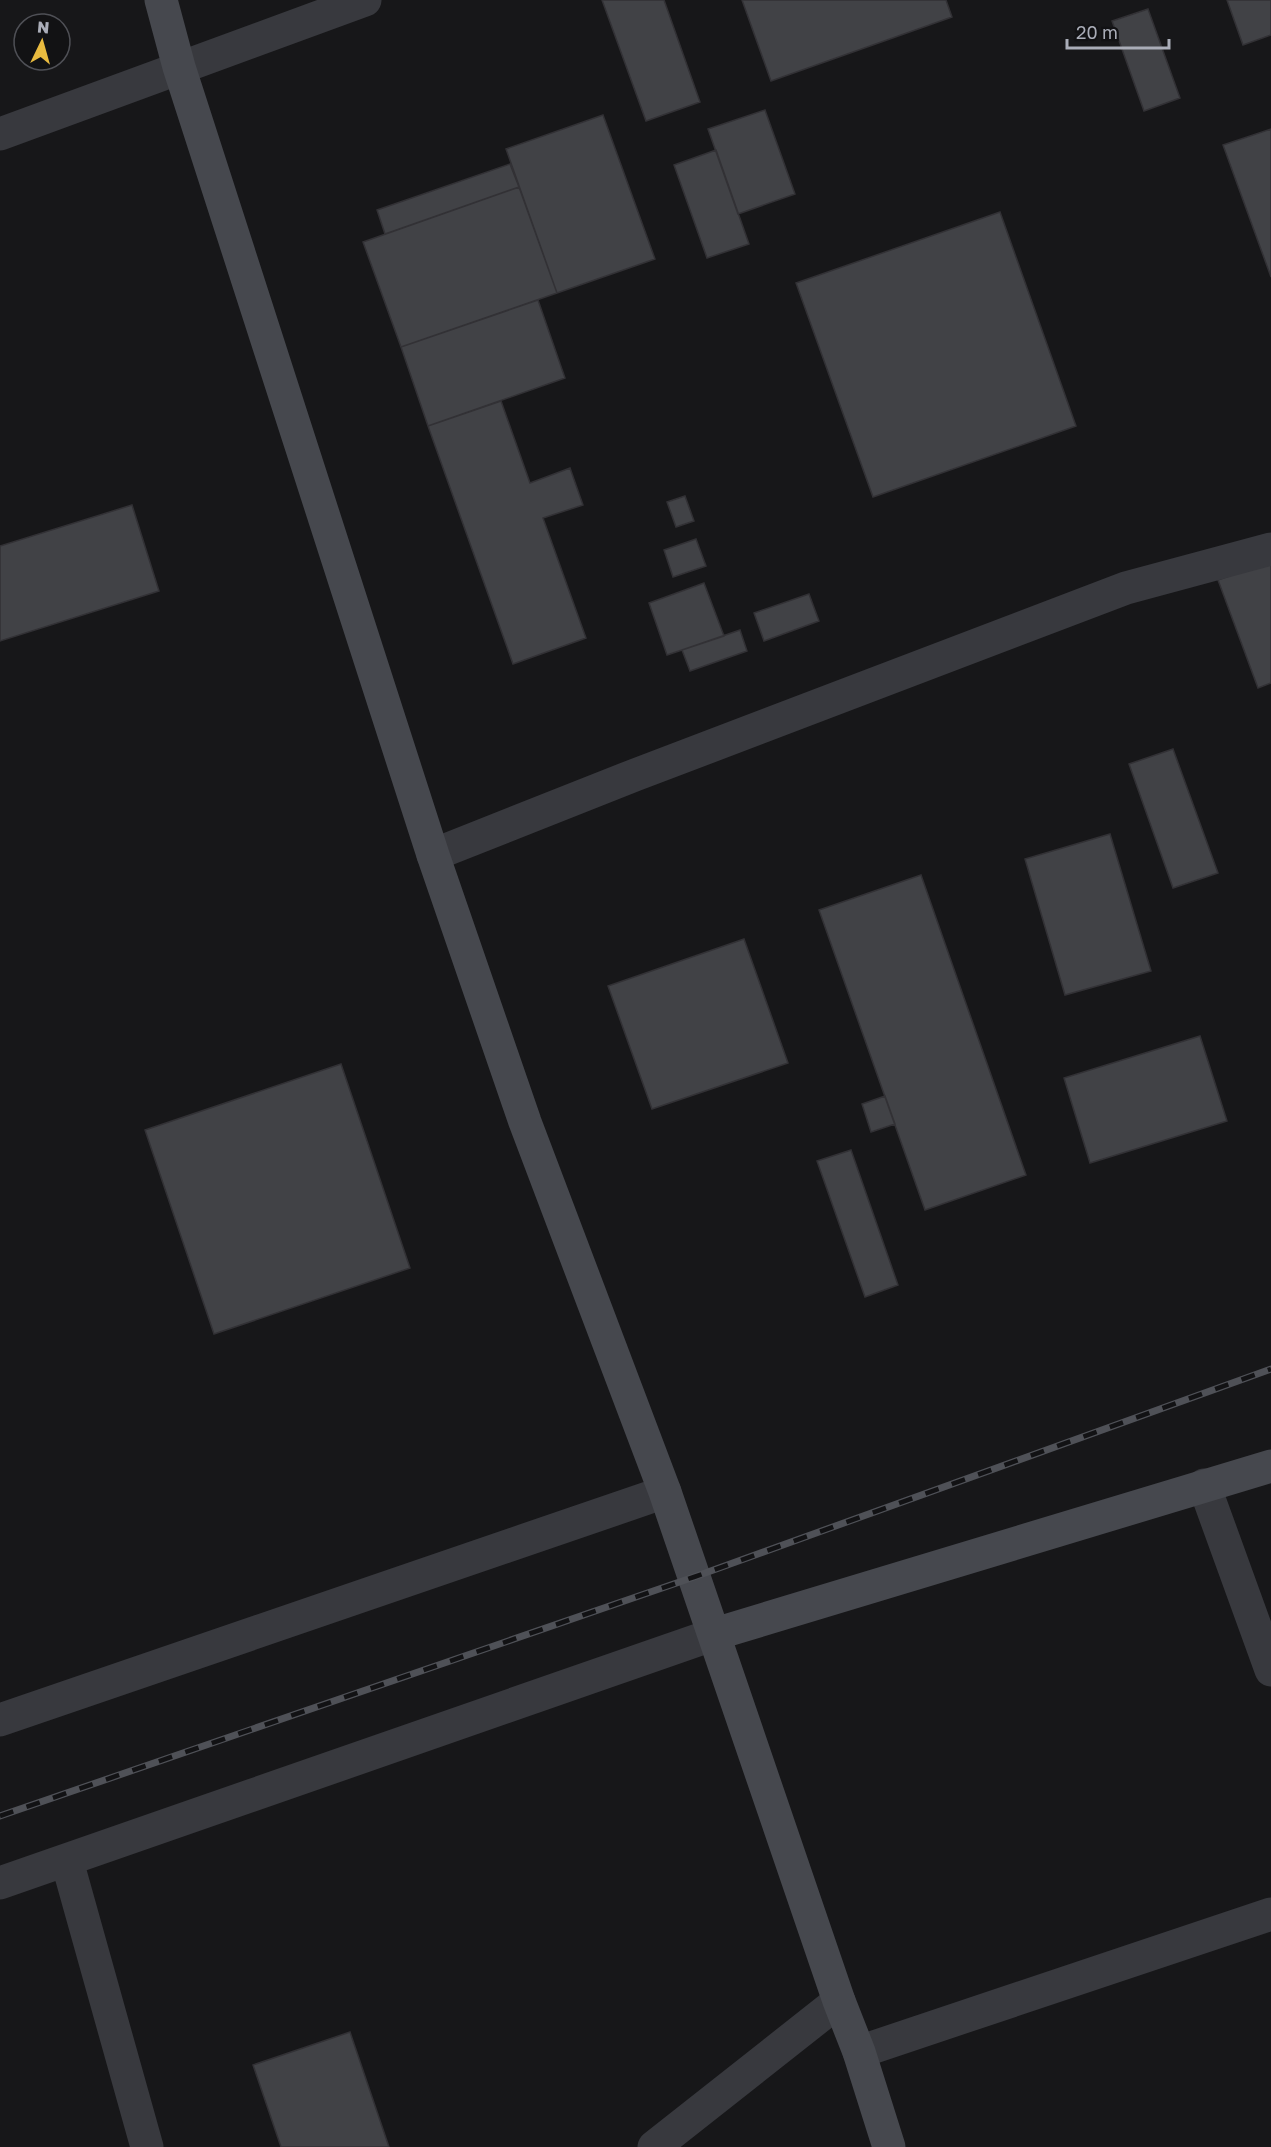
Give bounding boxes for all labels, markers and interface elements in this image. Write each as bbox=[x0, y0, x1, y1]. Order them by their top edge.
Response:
north arrow bbox=[12, 12, 72, 72]
scale bar bbox=[1067, 12, 1169, 50]
text: N bbox=[36, 17, 50, 38]
text: 20 m bbox=[1076, 21, 1118, 43]

